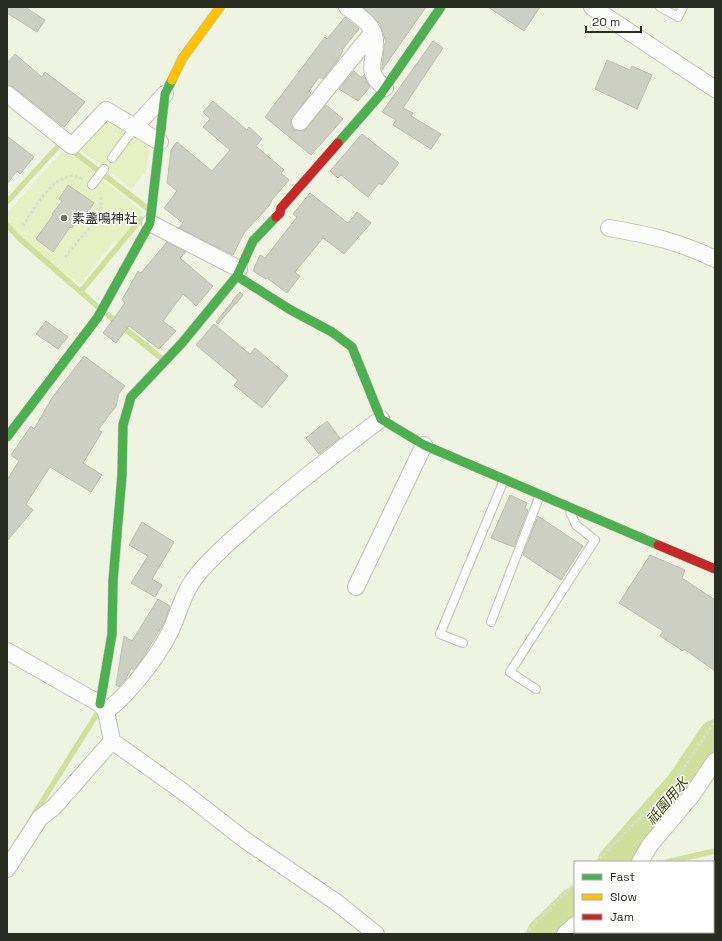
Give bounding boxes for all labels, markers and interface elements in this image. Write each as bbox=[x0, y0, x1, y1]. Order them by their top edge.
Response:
scale bar bbox=[586, 8, 641, 34]
text: 20 m bbox=[592, 14, 620, 30]
place label: 素盞鳴神社 bbox=[72, 210, 137, 227]
marker: 素盞鳴神社 bbox=[59, 213, 69, 223]
water label: 祇園用水 bbox=[642, 772, 693, 828]
legend bbox=[574, 861, 714, 933]
text: Fast bbox=[610, 869, 635, 885]
text: Slow bbox=[610, 889, 637, 905]
text: Jam bbox=[610, 909, 634, 925]

